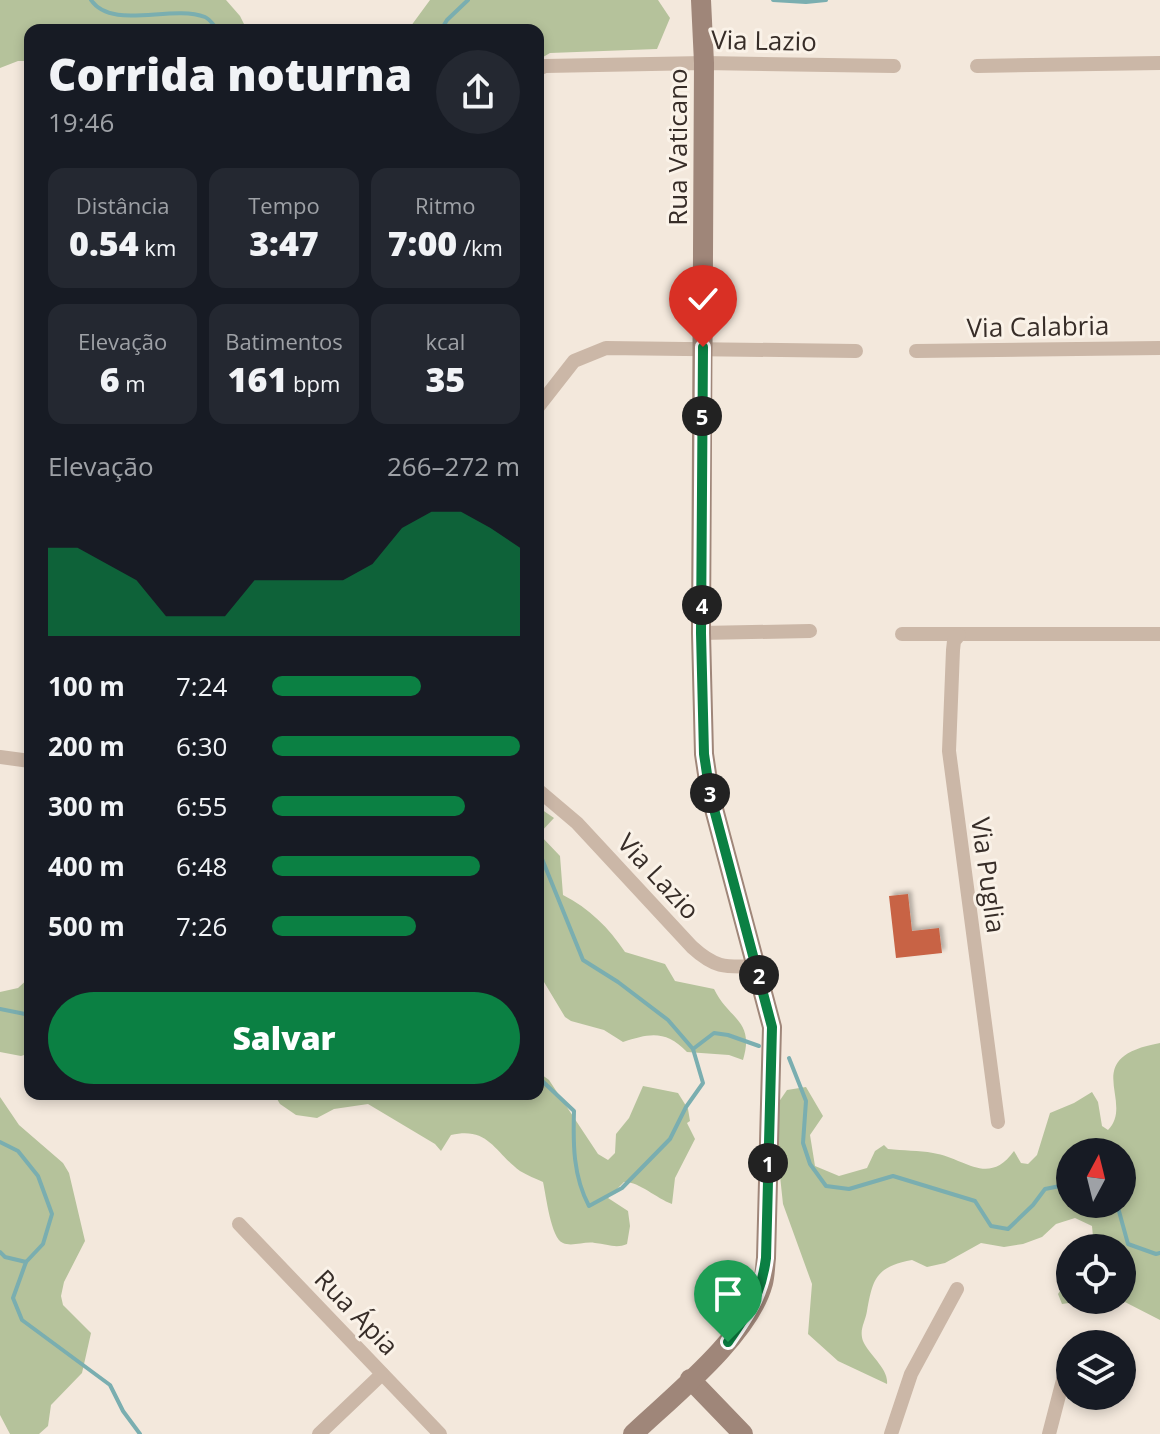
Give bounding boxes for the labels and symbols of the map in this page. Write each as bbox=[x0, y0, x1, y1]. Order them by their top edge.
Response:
street label: Via Lazio bbox=[711, 21, 817, 59]
street label: Rua Vaticano bbox=[659, 68, 695, 226]
pin bbox=[669, 265, 737, 347]
street label: Via Calabria bbox=[966, 307, 1110, 345]
pin: 5 bbox=[682, 396, 722, 436]
pin: 4 bbox=[682, 585, 722, 625]
pin: 3 bbox=[690, 773, 730, 813]
street label: Via Puglia bbox=[963, 815, 1015, 935]
street label: Via Lazio bbox=[610, 825, 708, 927]
pin: 2 bbox=[739, 955, 779, 995]
north arrow bbox=[1056, 1138, 1136, 1218]
pin: 1 bbox=[748, 1143, 788, 1183]
pin bbox=[694, 1260, 762, 1342]
street label: Rua Ápia bbox=[307, 1261, 407, 1363]

